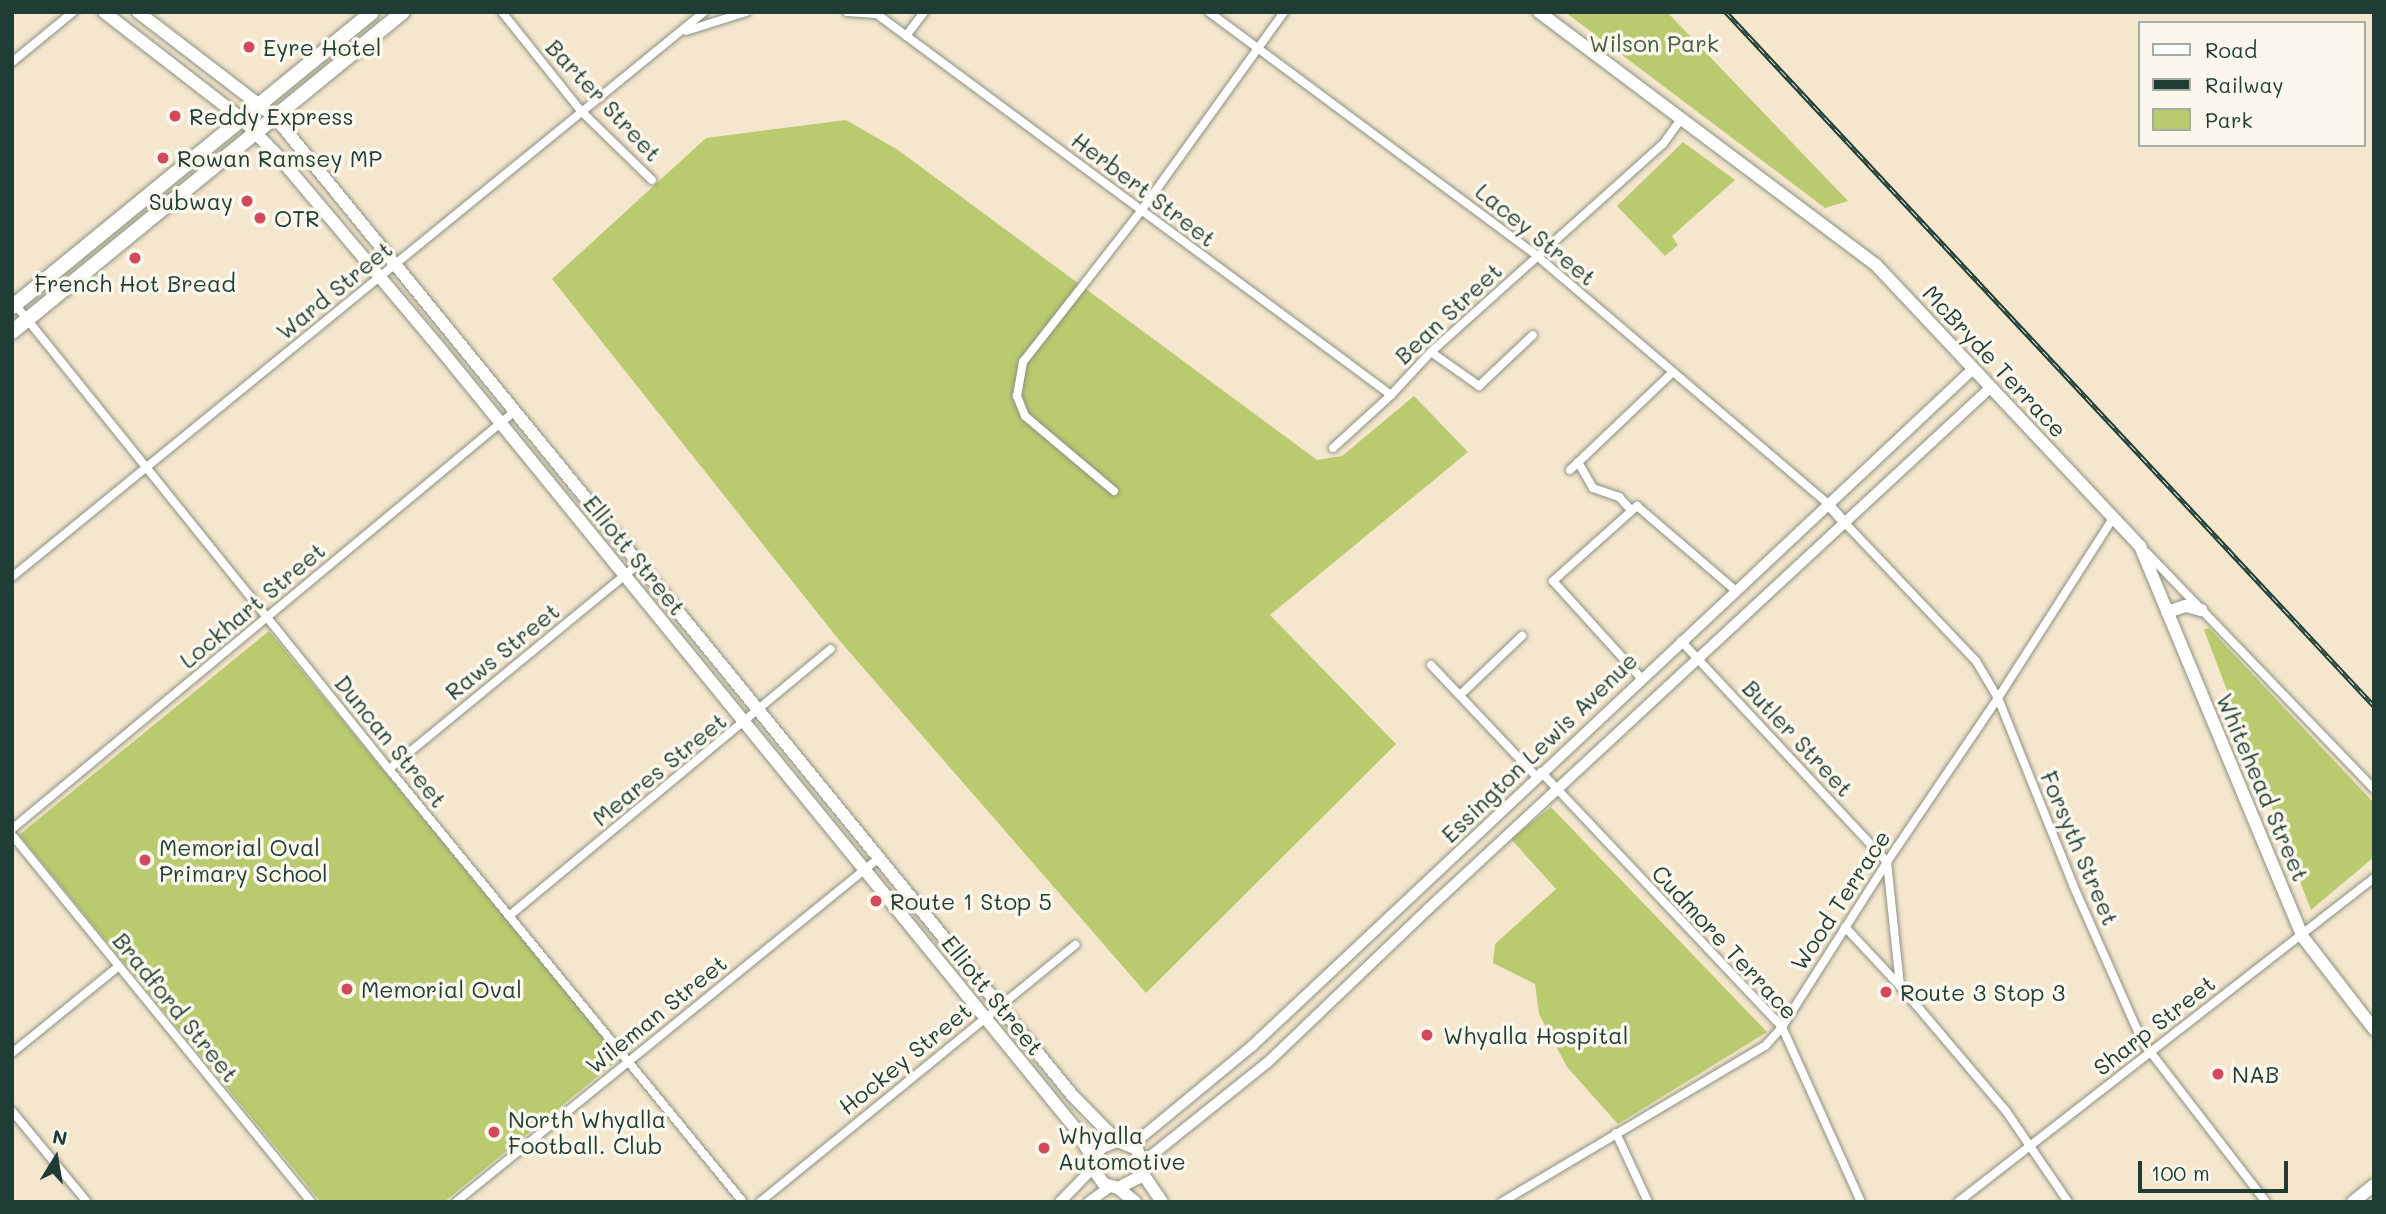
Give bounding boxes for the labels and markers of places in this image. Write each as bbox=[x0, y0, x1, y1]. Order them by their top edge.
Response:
place label: Eyre Hotel bbox=[263, 33, 381, 61]
marker: Eyre Hotel bbox=[241, 39, 257, 55]
place label: Reddy Express bbox=[189, 102, 354, 130]
marker: Reddy Express bbox=[167, 108, 183, 124]
place label: Rowan Ramsey MP bbox=[177, 144, 382, 172]
marker: Rowan Ramsey MP bbox=[155, 150, 171, 166]
place label: Subway bbox=[149, 187, 233, 215]
marker: Subway bbox=[239, 193, 255, 209]
place label: OTR bbox=[274, 204, 320, 232]
marker: OTR bbox=[252, 210, 268, 226]
marker: French Hot Bread bbox=[127, 250, 143, 266]
place label: French Hot Bread bbox=[34, 269, 236, 297]
place label: Memorial Oval Primary School bbox=[159, 833, 328, 887]
marker: Memorial Oval Primary School bbox=[137, 852, 153, 868]
place label: Route 1 Stop 5 bbox=[890, 887, 1052, 915]
marker: Route 1 Stop 5 bbox=[868, 893, 884, 909]
place label: Memorial Oval bbox=[361, 975, 522, 1003]
place label: Route 3 Stop 3 bbox=[1900, 978, 2065, 1006]
marker: Memorial Oval bbox=[339, 981, 355, 997]
marker: Route 3 Stop 3 bbox=[1878, 984, 1894, 1000]
place label: Whyalla Hospital bbox=[1443, 1021, 1628, 1049]
marker: Whyalla Hospital bbox=[1417, 1025, 1437, 1045]
place label: NAB bbox=[2232, 1060, 2279, 1088]
marker: NAB bbox=[2210, 1066, 2226, 1082]
place label: North Whyalla Football. Club bbox=[508, 1105, 666, 1159]
place label: Whyalla Automotive bbox=[1058, 1121, 1186, 1175]
marker: North Whyalla Football. Club bbox=[486, 1124, 502, 1140]
marker: Whyalla Automotive bbox=[1036, 1140, 1052, 1156]

